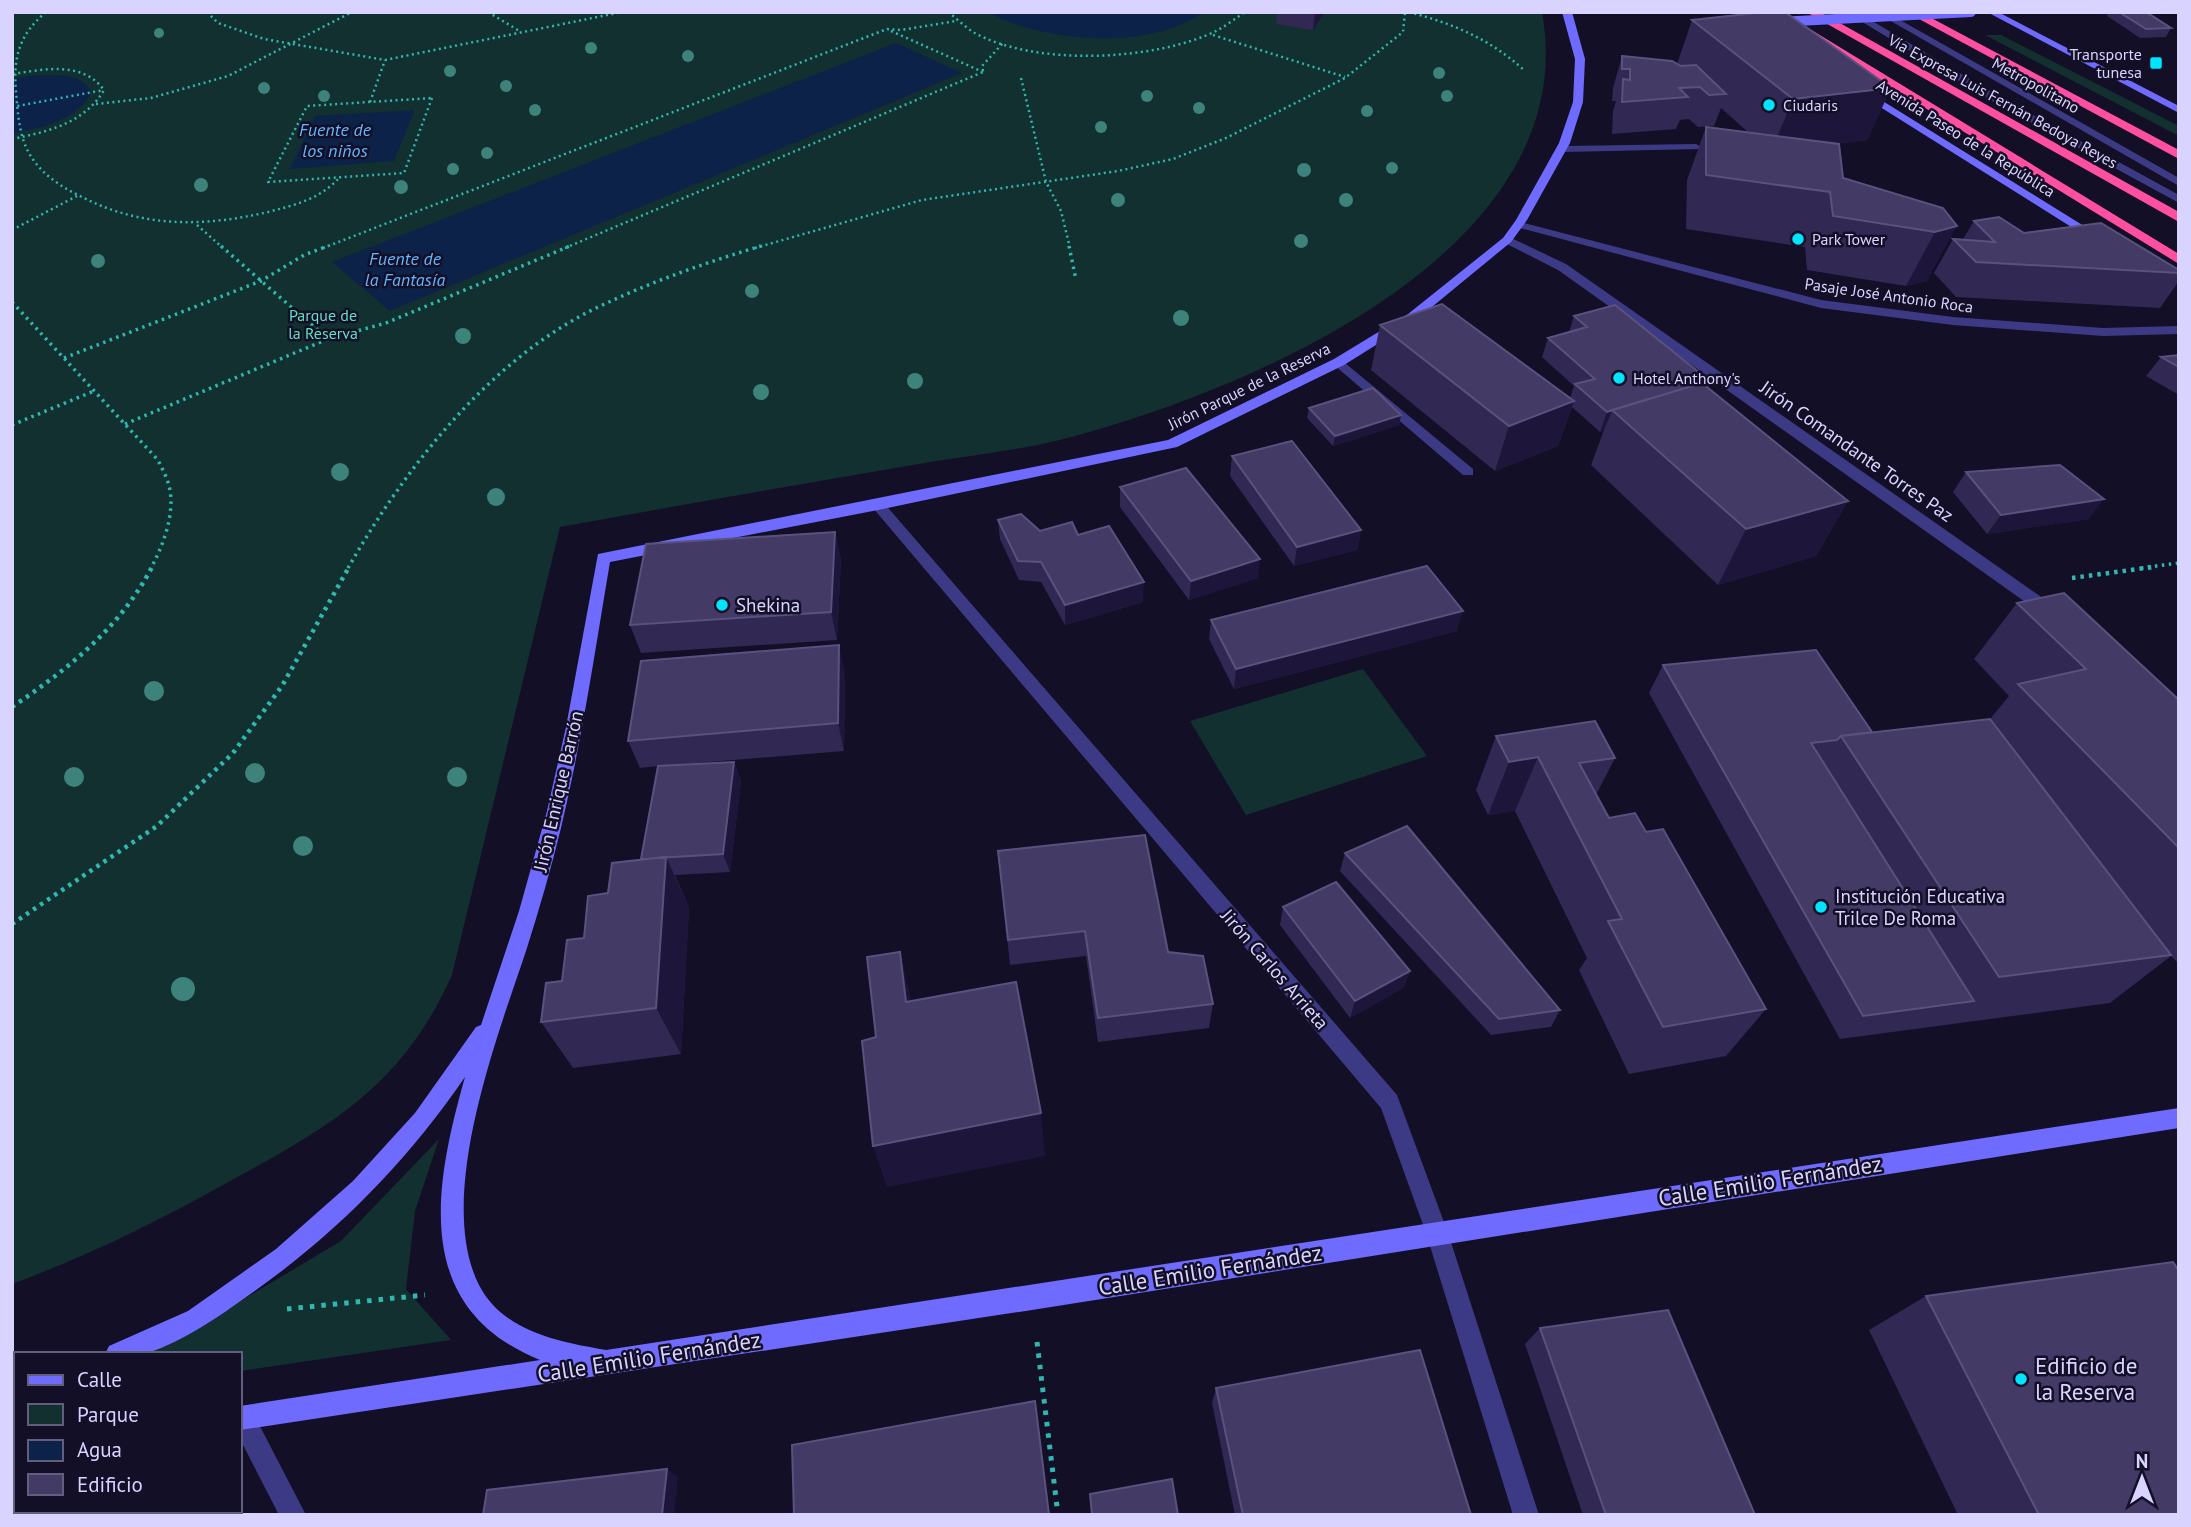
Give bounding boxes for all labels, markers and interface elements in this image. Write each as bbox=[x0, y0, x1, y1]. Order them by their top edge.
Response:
street label: Vía Expresa Luis Fernán Bedoya Reyes bbox=[1884, 29, 2121, 173]
place label: Transporte tunesa bbox=[2069, 44, 2142, 82]
street label: Metropolitano bbox=[1989, 53, 2083, 117]
marker: Transporte tunesa bbox=[2148, 55, 2164, 71]
street label: Avenida Paseo de la República bbox=[1873, 75, 2059, 201]
place label: Ciudaris bbox=[1783, 95, 1838, 115]
marker: Ciudaris bbox=[1761, 97, 1777, 113]
water label: Fuente de los niños bbox=[299, 118, 372, 162]
place label: Park Tower bbox=[1812, 229, 1886, 249]
marker: Park Tower bbox=[1790, 231, 1806, 247]
water label: Fuente de la Fantasía bbox=[365, 247, 445, 291]
street label: Pasaje José Antonio Roca bbox=[1804, 273, 1974, 317]
park label: Parque de la Reserva bbox=[288, 305, 358, 343]
street label: Jirón Parque de la Reserva bbox=[1164, 338, 1333, 434]
place label: Hotel Anthony's bbox=[1633, 368, 1741, 388]
marker: Hotel Anthony's bbox=[1611, 370, 1627, 386]
street label: Jirón Comandante Torres Paz bbox=[1755, 374, 1958, 527]
place label: Shekina bbox=[736, 593, 800, 617]
marker: Shekina bbox=[714, 597, 730, 613]
street label: Jirón Enrique Barrón bbox=[528, 708, 588, 875]
place label: Institución Educativa Trilce De Roma bbox=[1835, 884, 2005, 930]
marker: Institución Educativa Trilce De Roma bbox=[1813, 899, 1829, 915]
street label: Jirón Carlos Arrieta bbox=[1215, 903, 1334, 1034]
street label: Calle Emilio Fernández bbox=[1656, 1149, 1884, 1213]
street label: Calle Emilio Fernández bbox=[1096, 1238, 1324, 1302]
street label: Calle Emilio Fernández bbox=[535, 1325, 763, 1389]
place label: Edificio de la Reserva bbox=[2035, 1351, 2137, 1406]
legend bbox=[14, 1352, 242, 1513]
text: Calle bbox=[77, 1366, 122, 1393]
marker: Edificio de la Reserva bbox=[2013, 1371, 2029, 1387]
text: Parque bbox=[77, 1401, 139, 1428]
text: Agua bbox=[77, 1436, 122, 1463]
north arrow bbox=[2107, 1443, 2177, 1513]
text: N bbox=[2136, 1449, 2148, 1473]
text: Edificio bbox=[77, 1471, 143, 1498]

